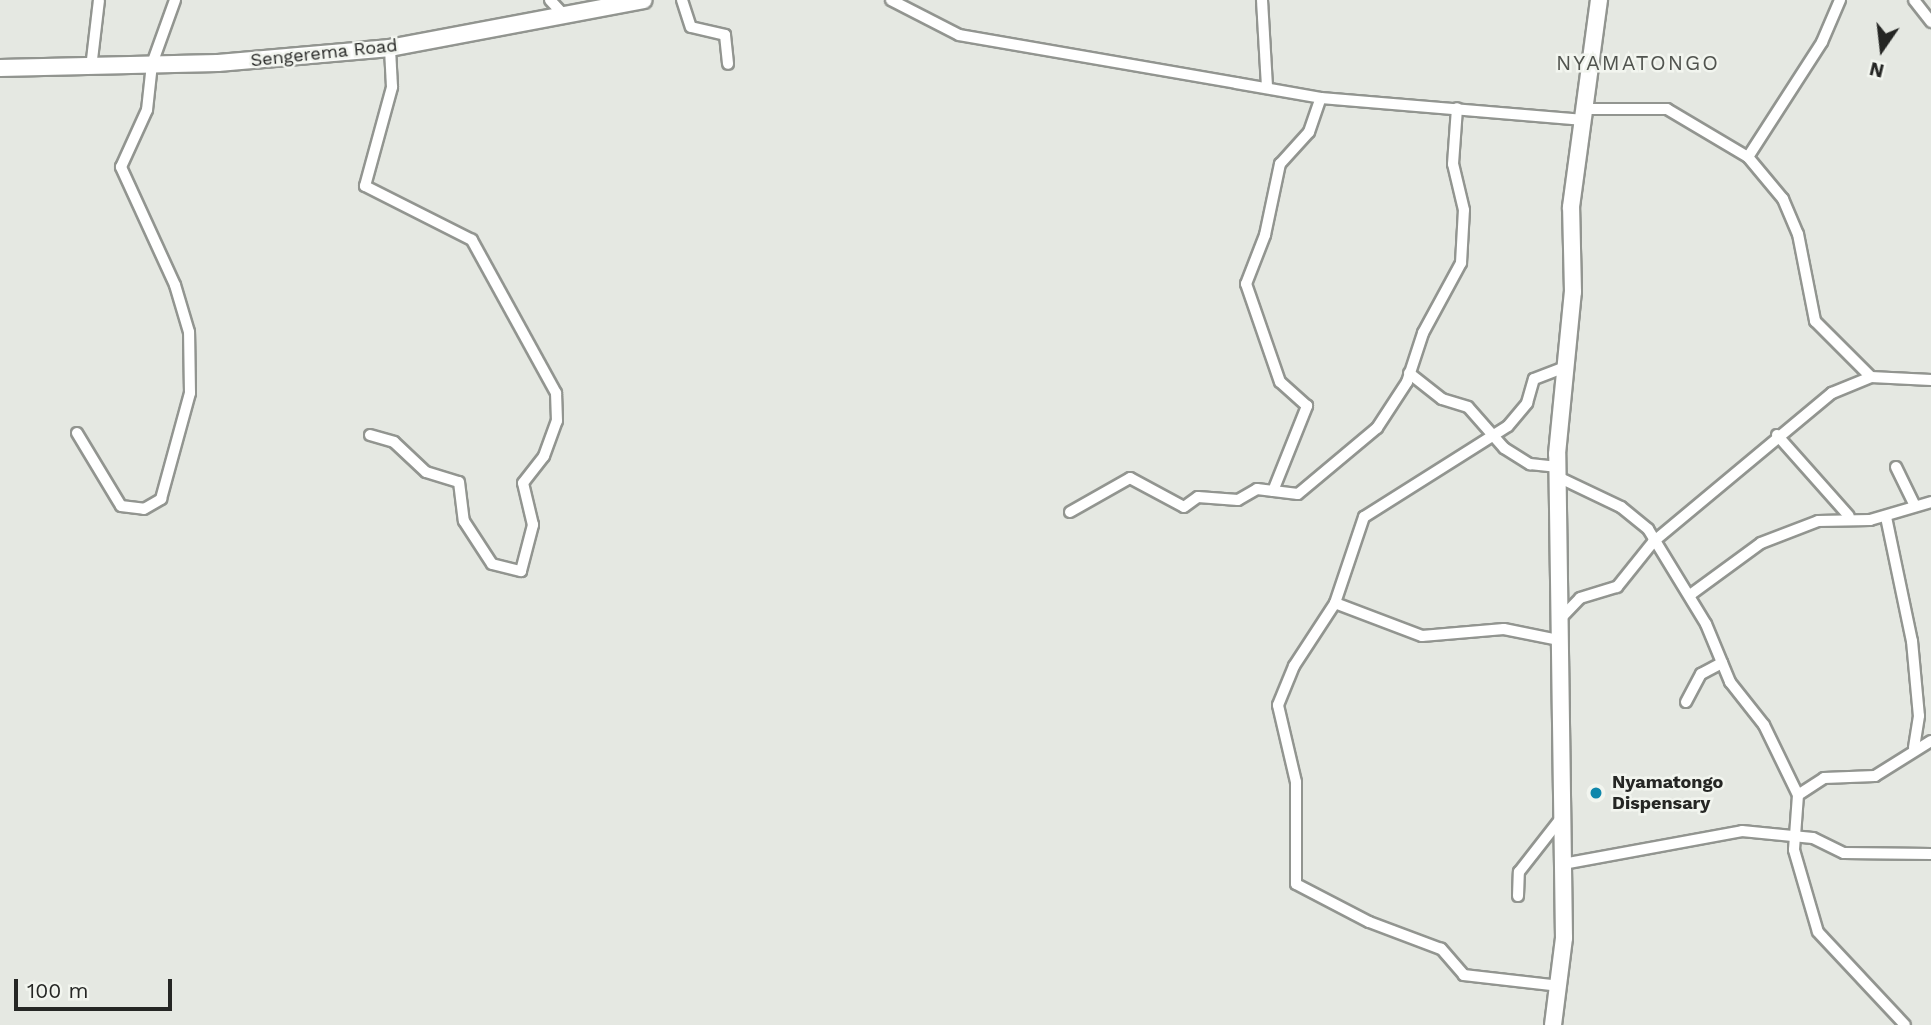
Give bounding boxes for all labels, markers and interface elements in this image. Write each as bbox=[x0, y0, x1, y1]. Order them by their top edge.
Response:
north arrow bbox=[1847, 14, 1917, 84]
street label: Sengerema Road bbox=[249, 35, 399, 71]
district label: NYAMATONGO bbox=[1557, 50, 1719, 76]
text: N bbox=[1867, 57, 1886, 83]
place label: Nyamatongo Dispensary bbox=[1612, 772, 1723, 814]
marker: Nyamatongo Dispensary bbox=[1586, 783, 1606, 803]
scale bar bbox=[18, 965, 175, 1009]
text: 100 m bbox=[27, 978, 89, 1003]

